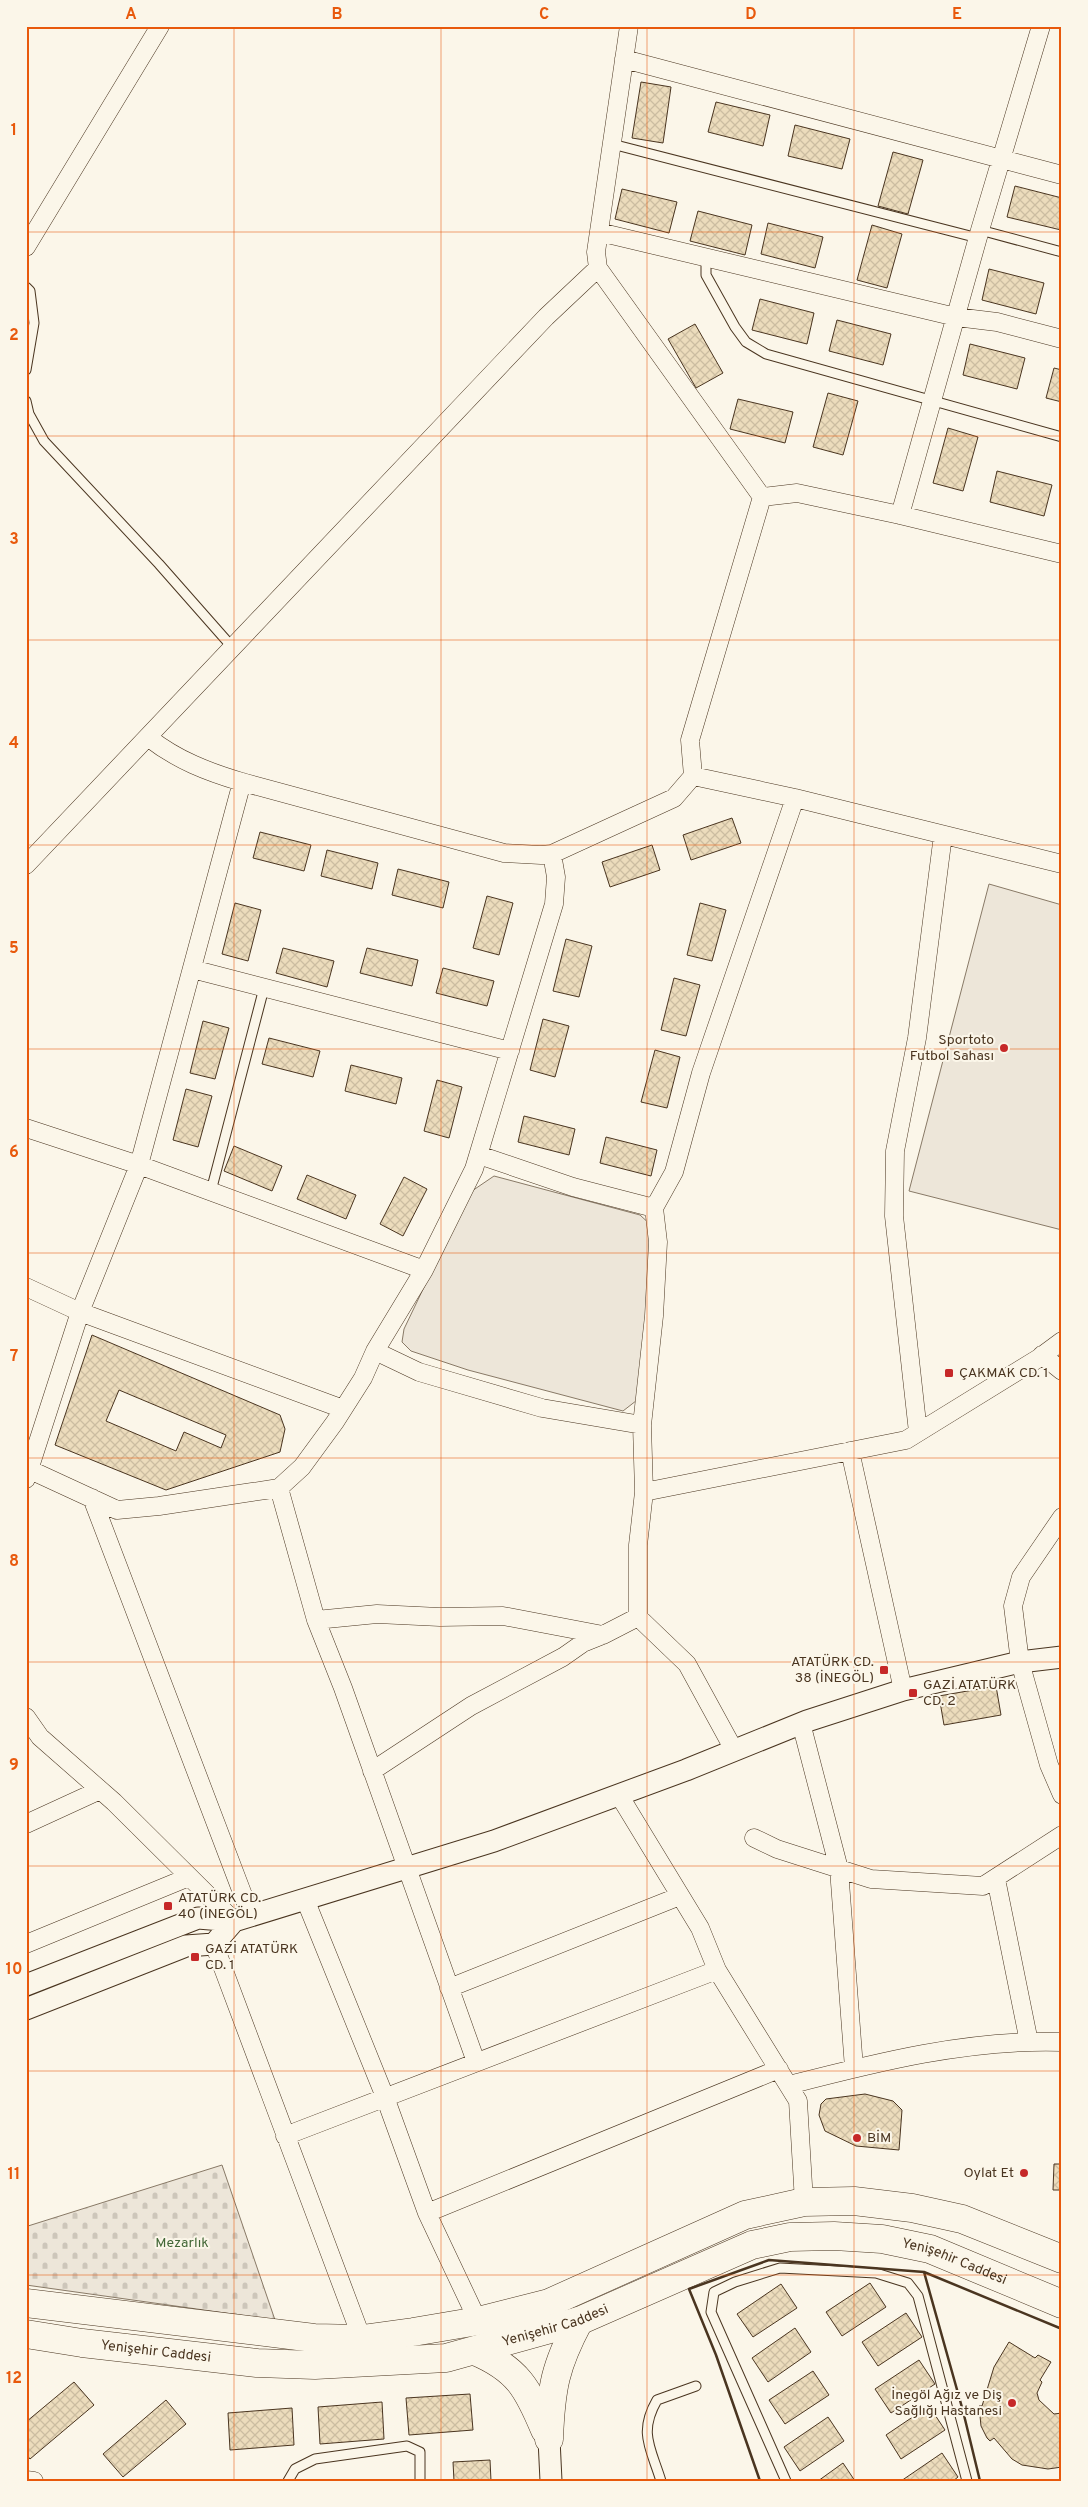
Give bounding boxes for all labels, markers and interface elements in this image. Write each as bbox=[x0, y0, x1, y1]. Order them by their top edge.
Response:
text: A bbox=[125, 5, 137, 25]
text: B bbox=[331, 5, 343, 25]
text: C bbox=[539, 5, 549, 25]
text: D bbox=[745, 5, 757, 25]
text: E bbox=[952, 5, 962, 25]
text: 1 bbox=[11, 121, 17, 141]
text: 2 bbox=[9, 326, 19, 346]
text: 3 bbox=[9, 530, 19, 550]
text: 4 bbox=[9, 734, 19, 754]
text: 5 bbox=[9, 939, 19, 959]
place label: Sportoto Futbol Sahası bbox=[910, 1032, 994, 1065]
marker: Sportoto Futbol Sahası bbox=[998, 1042, 1010, 1054]
text: 6 bbox=[9, 1143, 19, 1163]
text: 7 bbox=[10, 1347, 18, 1367]
place label: ÇAKMAK CD. 1 bbox=[959, 1365, 1049, 1382]
marker: ÇAKMAK CD. 1 bbox=[943, 1367, 955, 1379]
text: 8 bbox=[9, 1552, 19, 1572]
place label: ATATÜRK CD. 38 (İNEGÖL) bbox=[791, 1653, 874, 1687]
marker: ATATÜRK CD. 38 (İNEGÖL) bbox=[878, 1664, 890, 1676]
place label: GAZİ ATATÜRK CD. 2 bbox=[923, 1676, 1016, 1710]
marker: GAZİ ATATÜRK CD. 2 bbox=[907, 1687, 919, 1699]
text: 9 bbox=[9, 1756, 19, 1776]
place label: ATATÜRK CD. 40 (İNEGÖL) bbox=[178, 1889, 261, 1923]
marker: ATATÜRK CD. 40 (İNEGÖL) bbox=[162, 1900, 174, 1912]
place label: GAZİ ATATÜRK CD. 1 bbox=[205, 1940, 298, 1974]
marker: GAZİ ATATÜRK CD. 1 bbox=[189, 1951, 201, 1963]
text: 10 bbox=[6, 1960, 22, 1980]
place label: BİM bbox=[867, 2129, 891, 2147]
marker: BİM bbox=[851, 2132, 863, 2144]
text: 11 bbox=[8, 2165, 20, 2185]
place label: Oylat Et bbox=[964, 2165, 1014, 2182]
marker: Oylat Et bbox=[1018, 2167, 1030, 2179]
park label: Mezarlık bbox=[155, 2235, 209, 2252]
street label: Yenişehir Caddesi bbox=[900, 2235, 1009, 2289]
street label: Yenişehir Caddesi bbox=[500, 2301, 611, 2351]
street label: Yenişehir Caddesi bbox=[100, 2337, 212, 2366]
text: 12 bbox=[6, 2369, 22, 2389]
place label: İnegöl Ağız ve Diş Sağlığı Hastanesi bbox=[891, 2386, 1002, 2420]
marker: İnegöl Ağız ve Diş Sağlığı Hastanesi bbox=[1006, 2397, 1018, 2409]

